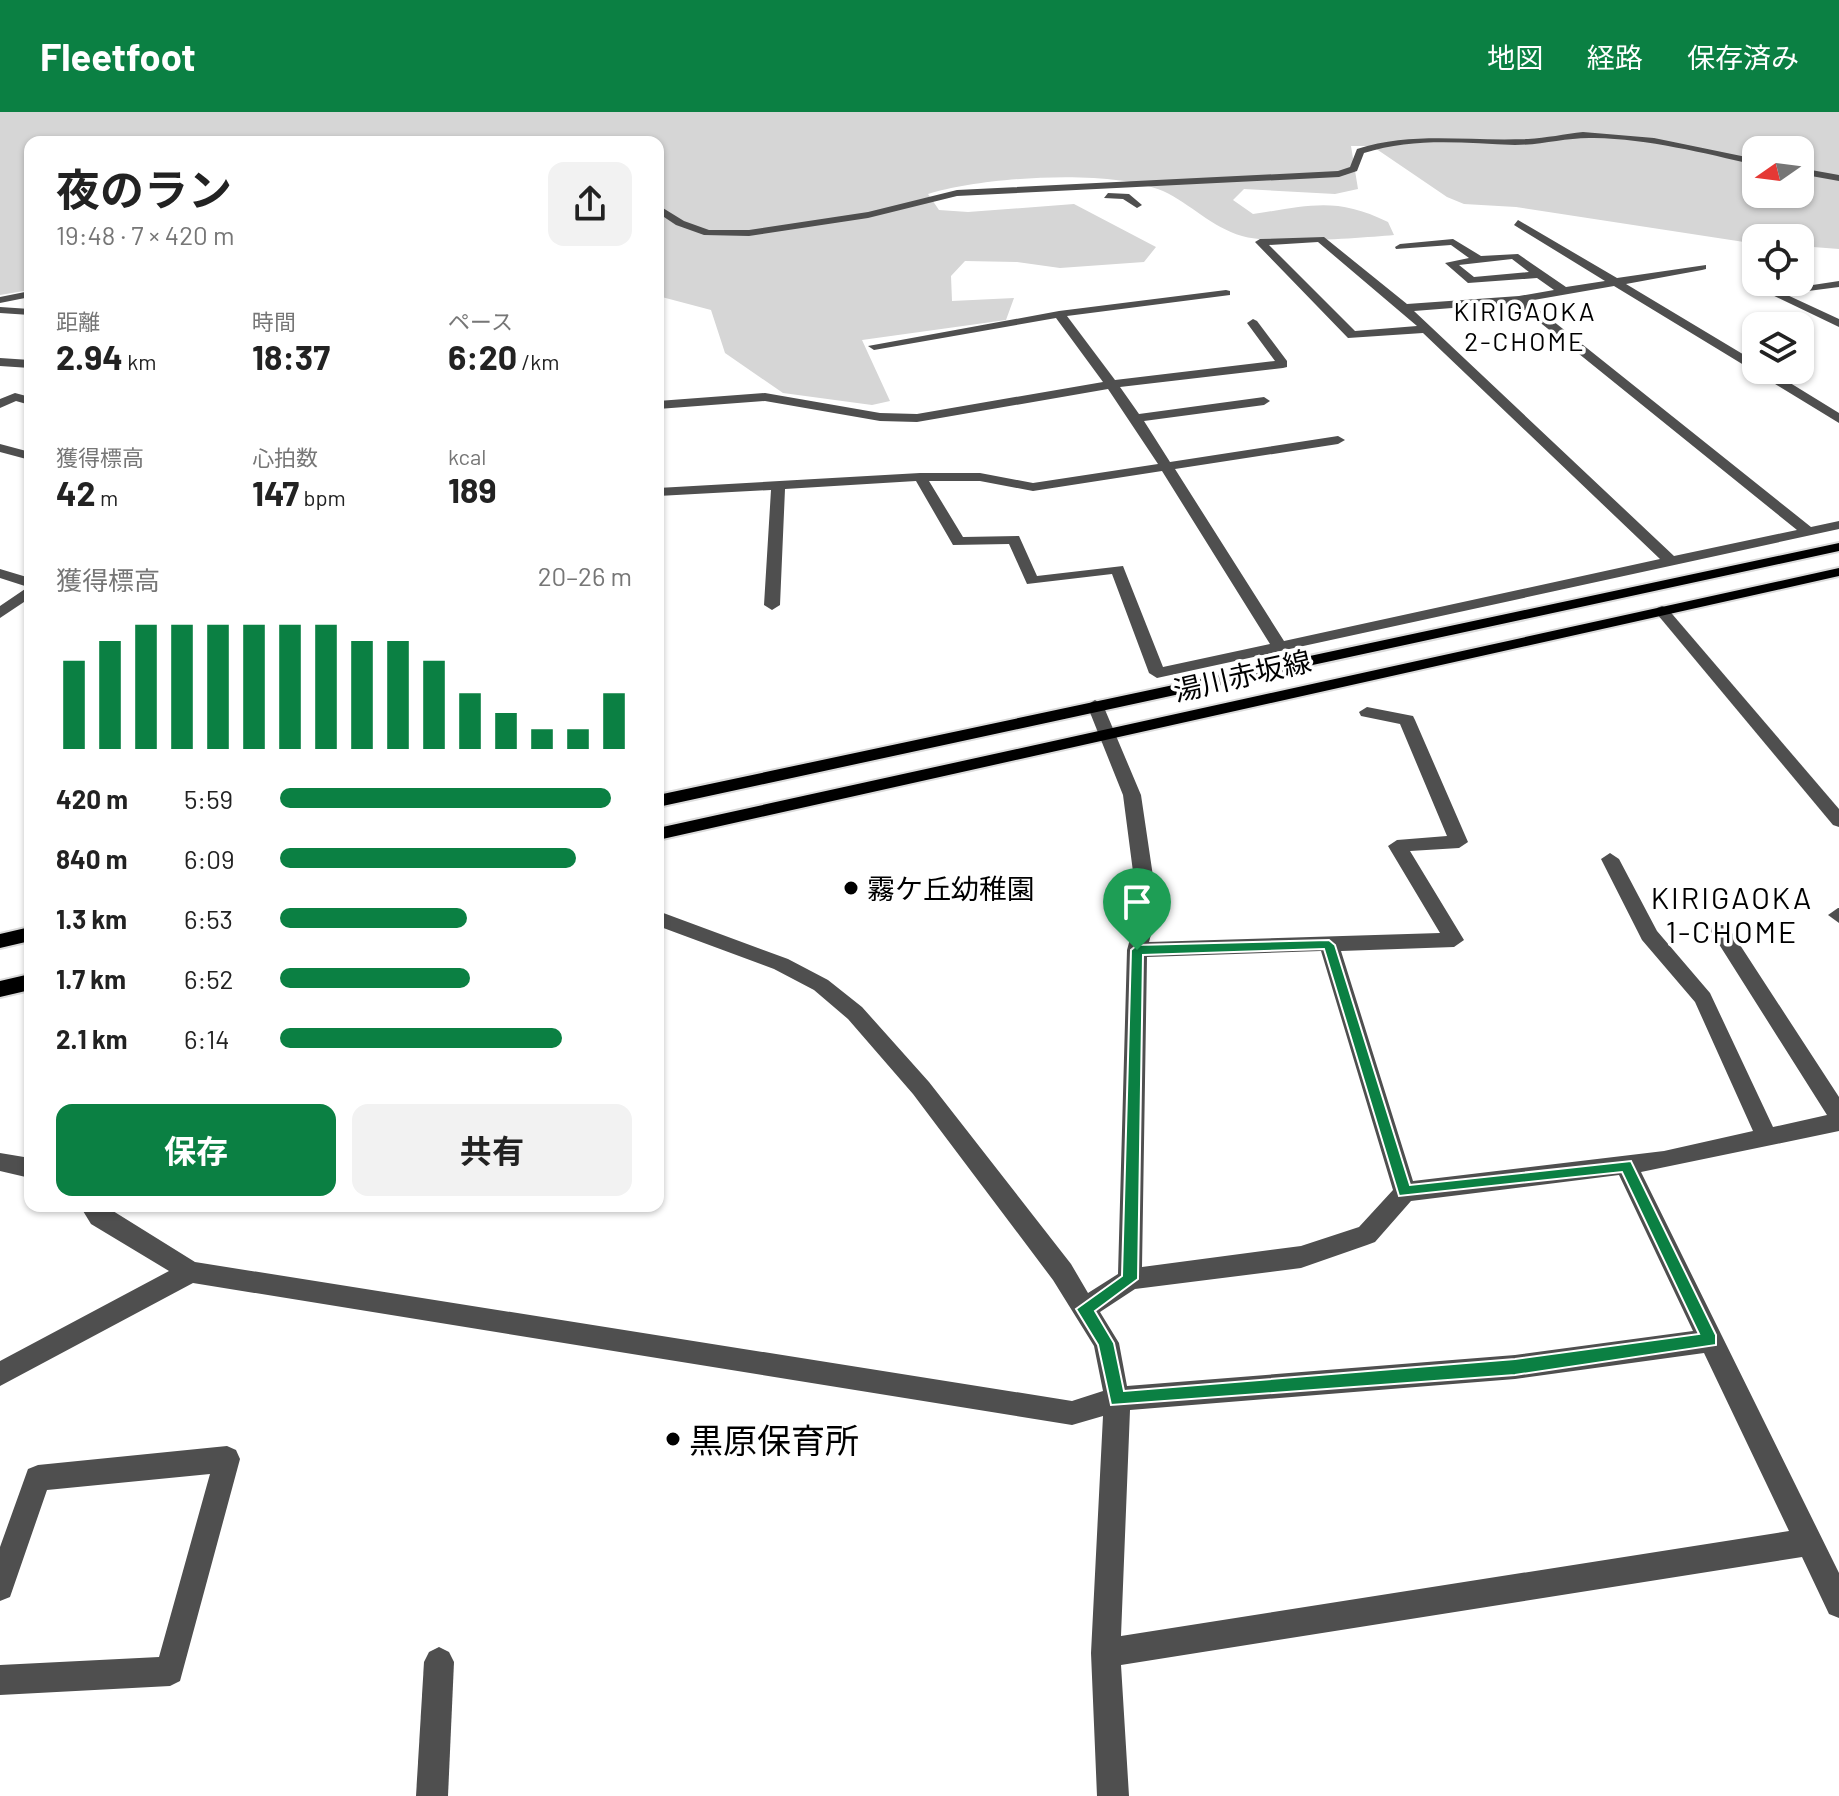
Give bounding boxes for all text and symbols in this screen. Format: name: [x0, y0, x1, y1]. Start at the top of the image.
text: Fleetfoot: [40, 33, 196, 79]
text: 地図: [1487, 40, 1543, 74]
text: 経路: [1587, 40, 1643, 74]
text: 保存済み: [1687, 40, 1799, 74]
north arrow: [1742, 136, 1814, 208]
map controls: [1742, 136, 1814, 384]
text: 夜のラン: [56, 162, 232, 215]
button: share: [548, 162, 632, 246]
text: 19:48 · 7 × 420 m: [56, 219, 235, 250]
button: locate: [1742, 224, 1814, 296]
district label: KIRIGAOKA 2-CHOME: [1453, 295, 1597, 356]
text: 距離: [56, 308, 100, 334]
text: 時間: [252, 308, 296, 334]
text: ペース: [448, 308, 513, 334]
button: layers: [1742, 312, 1814, 384]
text: 2.94: [56, 336, 123, 377]
text: 18:37: [252, 336, 330, 377]
text: 6:20: [448, 336, 517, 377]
text: km: [123, 348, 156, 374]
text: /km: [517, 348, 559, 374]
text: kcal: [448, 443, 486, 469]
text: 獲得標高: [56, 444, 144, 470]
text: 心拍数: [252, 444, 318, 470]
text: 189: [448, 469, 496, 510]
text: 42: [56, 472, 96, 513]
text: 147: [252, 472, 299, 513]
text: m: [96, 484, 118, 510]
text: bpm: [299, 484, 346, 510]
text: 20–26 m: [538, 560, 632, 591]
text: 獲得標高: [56, 564, 160, 595]
street label: 湯川赤坂線: [1170, 643, 1314, 707]
text: 420 m: [56, 783, 128, 814]
text: 5:59: [184, 783, 233, 814]
text: 840 m: [56, 843, 128, 874]
text: 6:09: [184, 843, 234, 874]
pin: [1103, 868, 1171, 950]
place label: 霧ケ丘幼稚園: [867, 871, 1035, 905]
marker: 霧ケ丘幼稚園: [842, 879, 860, 897]
district label: KIRIGAOKA 1-CHOME: [1651, 879, 1813, 949]
icon: arrive: [1115, 880, 1159, 924]
text: 1.3 km: [56, 903, 127, 934]
text: 6:53: [184, 903, 233, 934]
text: 1.7 km: [56, 963, 126, 994]
text: 6:52: [184, 963, 234, 994]
text: 2.1 km: [56, 1023, 128, 1054]
text: 6:14: [184, 1023, 230, 1054]
button: 保存: [56, 1104, 336, 1196]
button: 共有: [352, 1104, 632, 1196]
place label: 黒原保育所: [689, 1419, 859, 1460]
marker: 黒原保育所: [664, 1430, 682, 1448]

